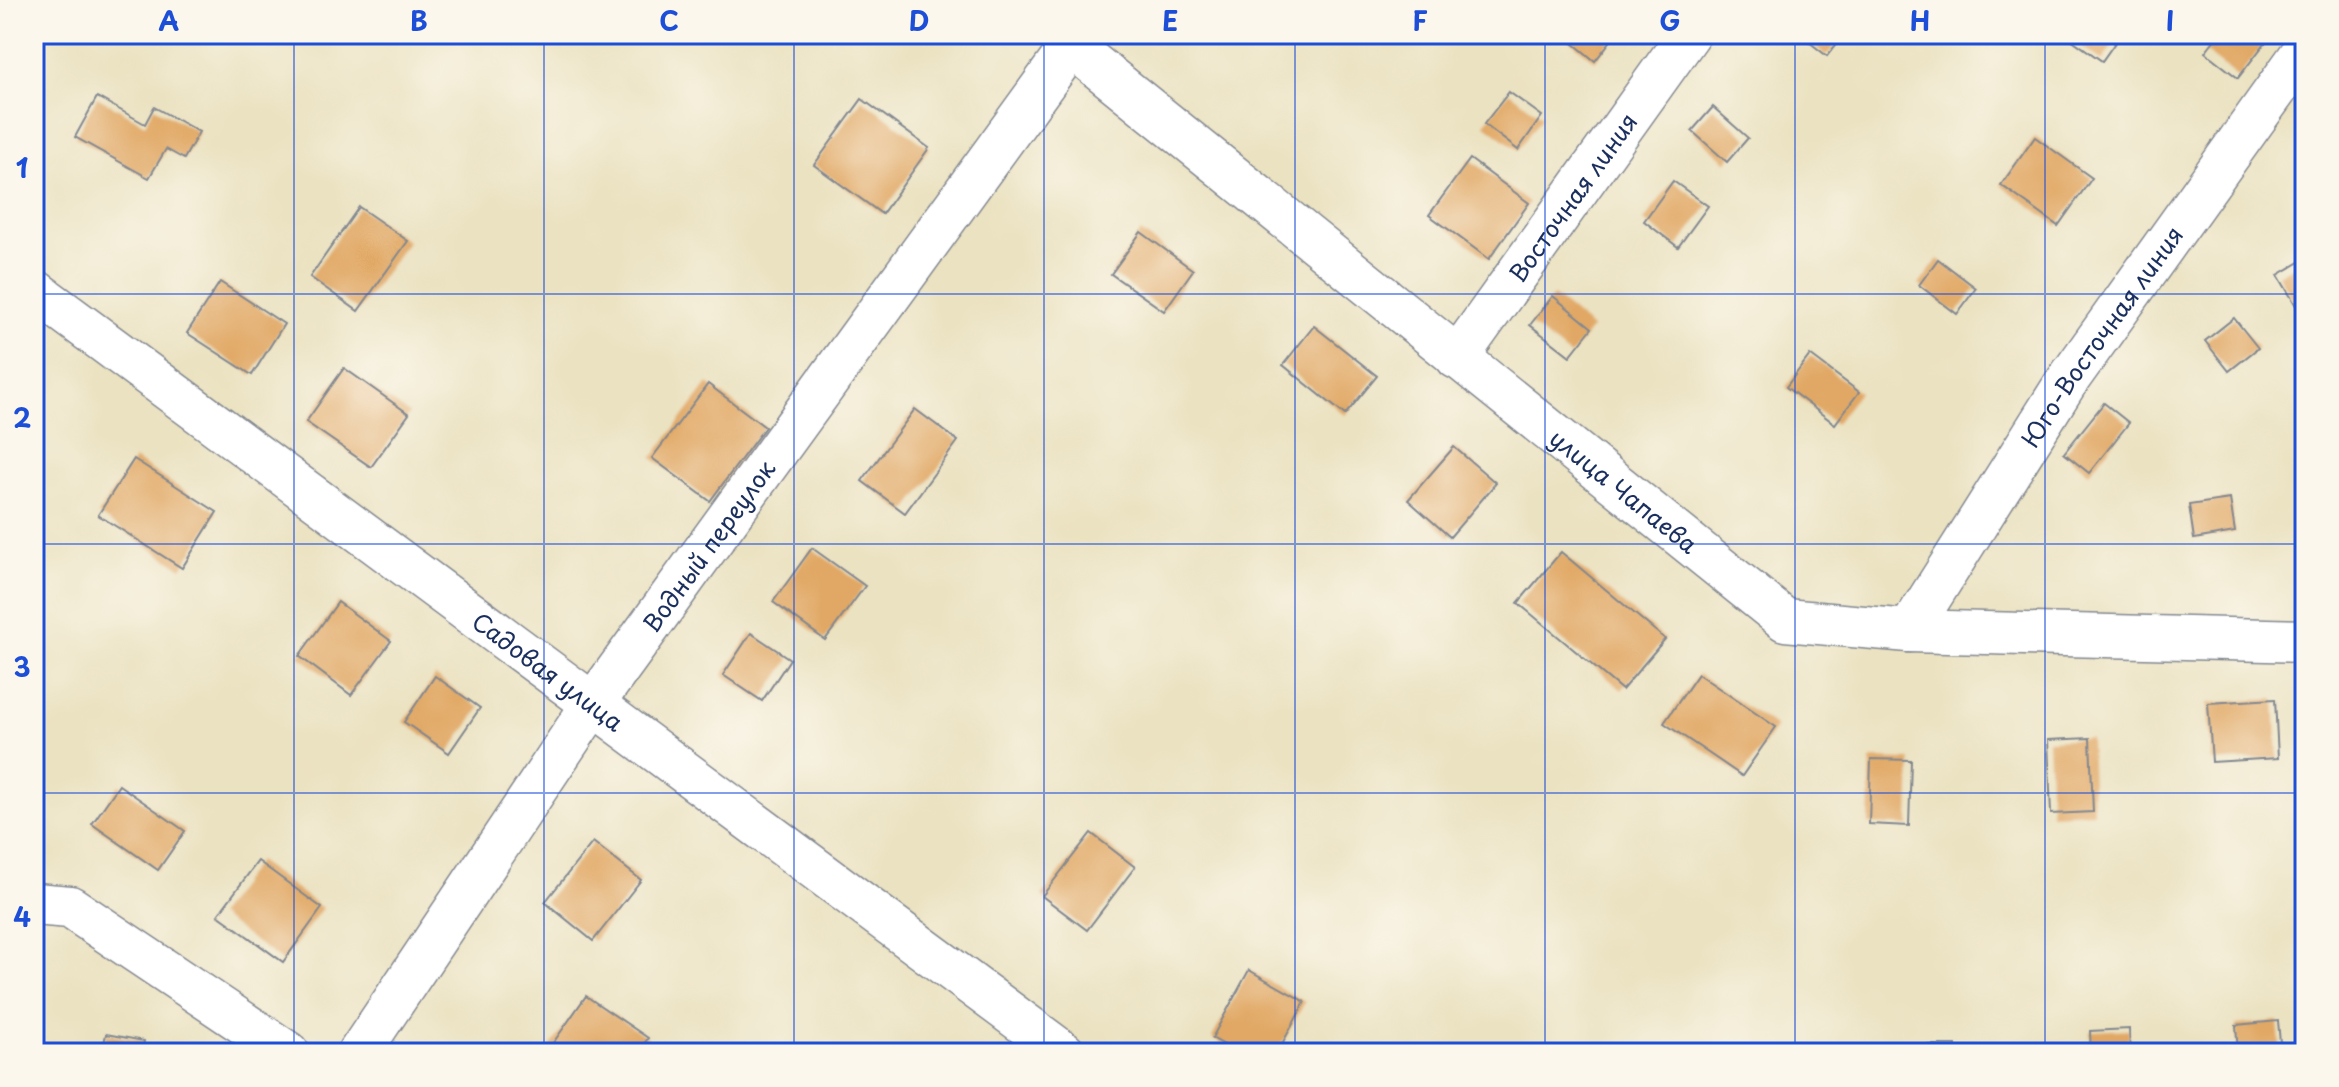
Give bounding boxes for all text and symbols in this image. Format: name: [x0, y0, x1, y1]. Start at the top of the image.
text: A: [159, 1, 179, 40]
text: B: [410, 1, 428, 40]
text: C: [659, 1, 679, 40]
text: D: [909, 1, 929, 40]
text: E: [1162, 1, 1178, 40]
text: F: [1412, 1, 1428, 40]
text: G: [1659, 1, 1681, 40]
text: H: [1910, 1, 1930, 40]
text: I: [2166, 1, 2174, 40]
street label: Восточная линия: [1499, 105, 1645, 289]
text: 1: [16, 148, 28, 187]
street label: Юго-Восточная линия: [2012, 218, 2191, 454]
text: 2: [13, 398, 31, 437]
street label: улица Чапаева: [1542, 420, 1706, 561]
street label: Водный переулок: [633, 451, 784, 639]
street label: Садовая улица: [465, 603, 632, 739]
text: 3: [13, 647, 31, 686]
text: 4: [13, 897, 31, 936]

